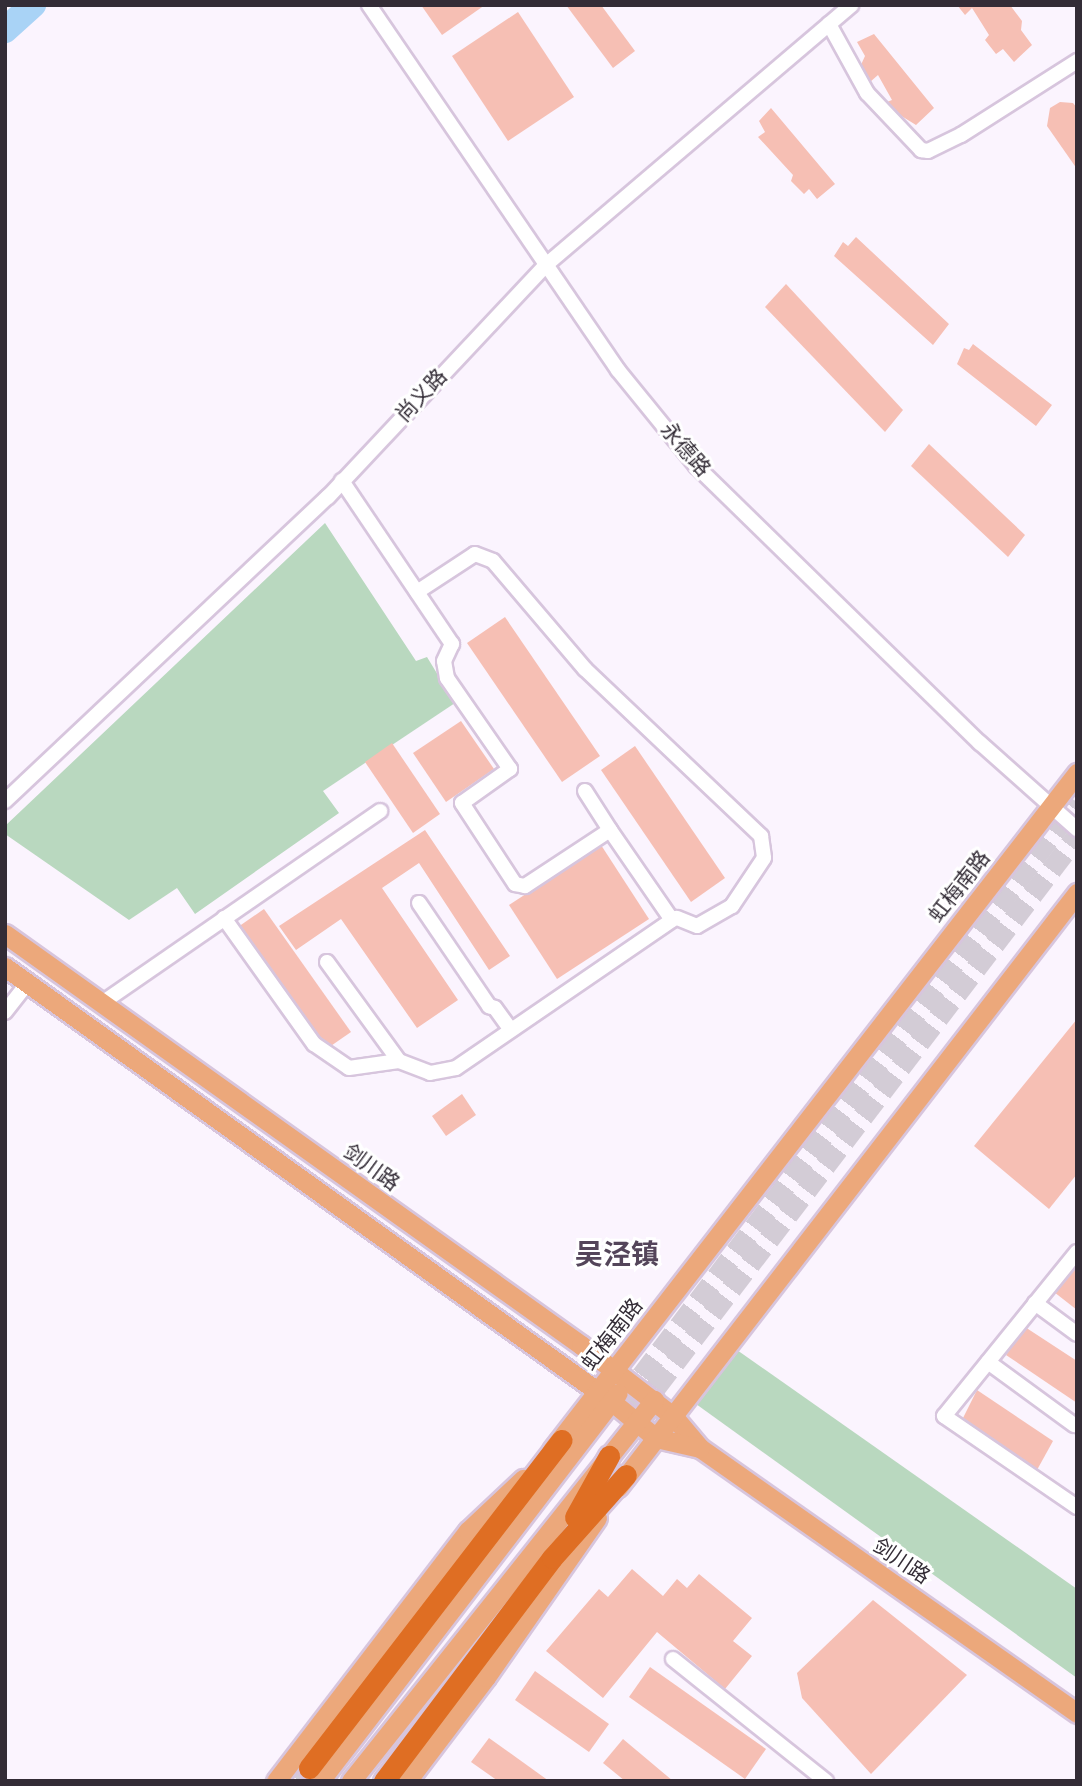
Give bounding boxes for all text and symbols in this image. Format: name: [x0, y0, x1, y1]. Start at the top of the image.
street label: 尚义路: [391, 364, 453, 428]
street label: 永德路: [655, 418, 715, 482]
street label: 虹梅南路: [924, 846, 996, 928]
street label: 剑川路: [338, 1139, 404, 1197]
district label: 吴泾镇: [575, 1238, 659, 1272]
street label: 虹梅南路: [577, 1294, 649, 1376]
street label: 剑川路: [868, 1534, 934, 1590]

